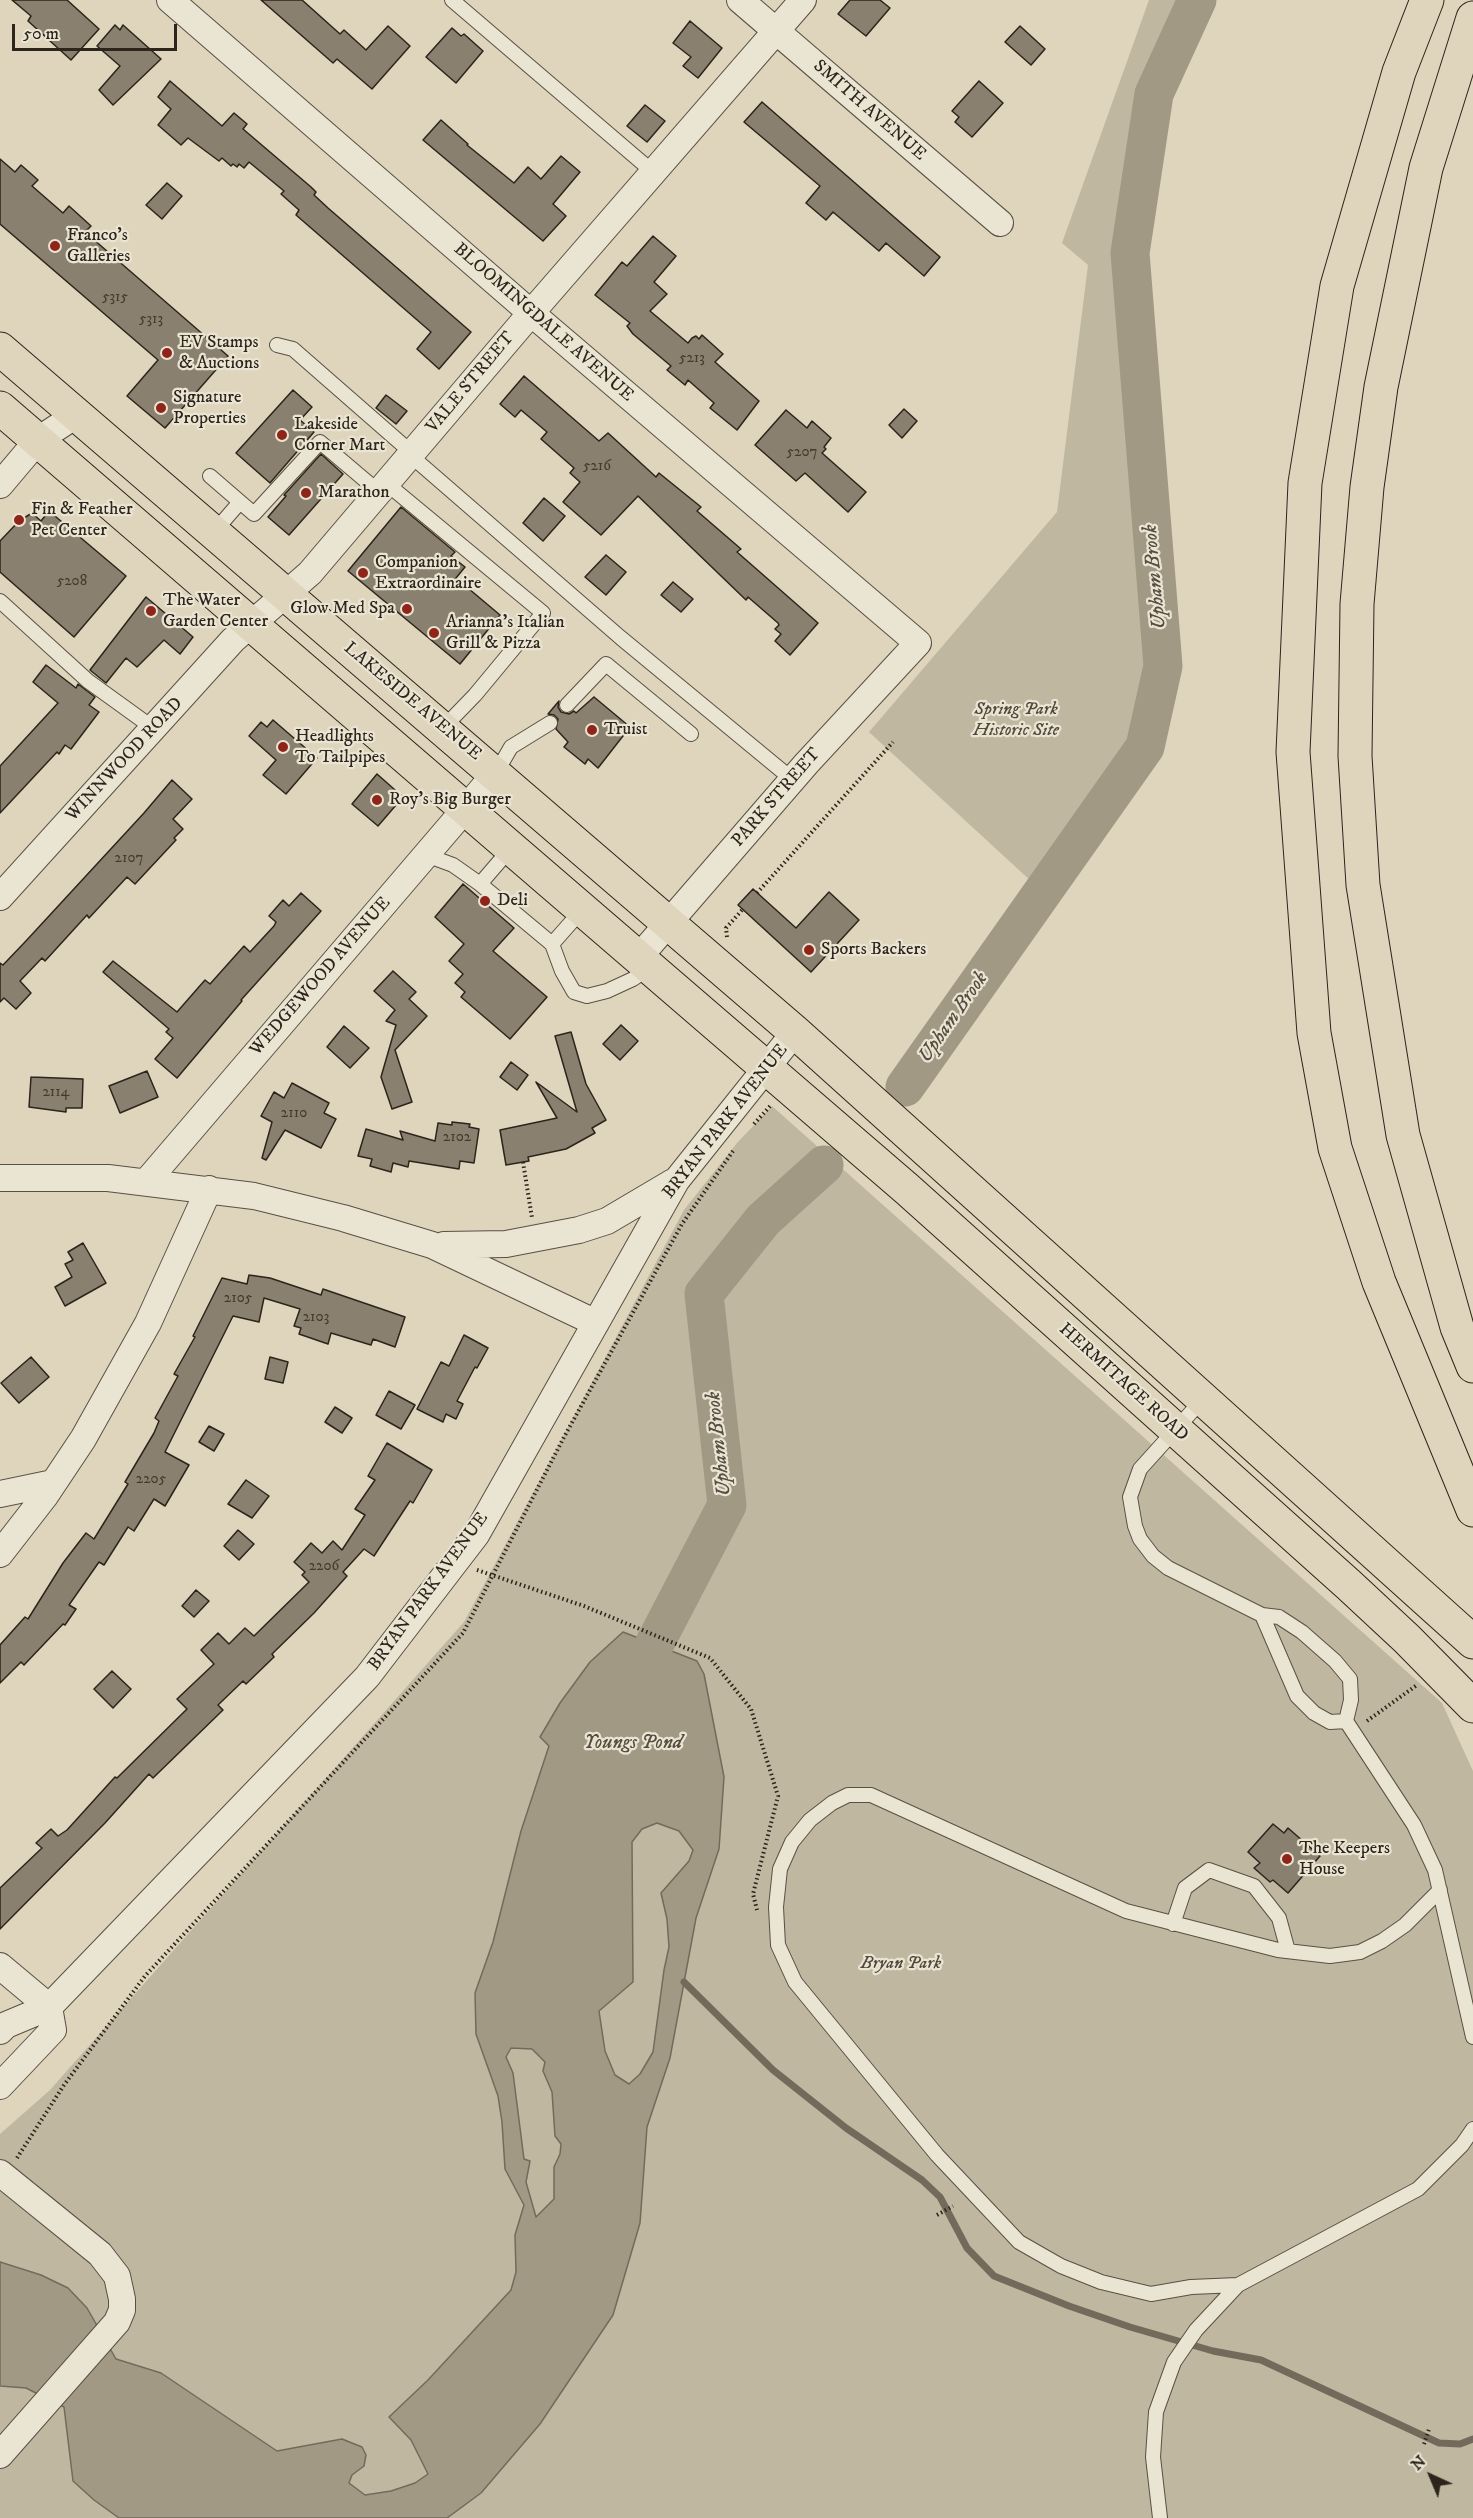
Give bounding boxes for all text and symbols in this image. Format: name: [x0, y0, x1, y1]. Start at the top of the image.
scale bar: [15, 12, 180, 50]
text: 50 m: [23, 23, 59, 45]
street label: SMITH AVENUE: [808, 56, 930, 166]
place label: Franco's Galleries: [67, 225, 130, 268]
marker: Franco's Galleries: [48, 239, 62, 253]
street label: BLOOMINGDALE AVENUE: [449, 239, 637, 407]
house number: 5315: [102, 289, 128, 307]
house number: 5313: [139, 311, 163, 329]
street label: VALE STREET: [422, 328, 520, 438]
place label: EV Stamps & Auctions: [179, 332, 259, 374]
marker: EV Stamps & Auctions: [160, 346, 174, 360]
house number: 5213: [679, 350, 705, 368]
place label: Signature Properties: [173, 387, 246, 430]
marker: Signature Properties: [154, 401, 168, 415]
place label: Lakeside Corner Mart: [294, 414, 385, 456]
marker: Lakeside Corner Mart: [275, 428, 289, 442]
house number: 5207: [787, 444, 817, 462]
house number: 5216: [583, 458, 611, 476]
place label: Marathon: [318, 482, 390, 504]
marker: Marathon: [299, 486, 313, 500]
place label: Fin & Feather Pet Center: [31, 499, 133, 542]
marker: Fin & Feather Pet Center: [12, 513, 26, 527]
water label: Upham Brook: [1139, 524, 1173, 630]
place label: Companion Extraordinaire: [375, 552, 481, 594]
marker: Companion Extraordinaire: [356, 566, 370, 580]
house number: 5208: [57, 573, 87, 591]
place label: The Water Garden Center: [163, 590, 268, 632]
place label: Glow Med Spa: [290, 598, 395, 620]
marker: Glow Med Spa: [400, 602, 414, 616]
marker: The Water Garden Center: [144, 604, 158, 618]
place label: Arianna's Italian Grill & Pizza: [446, 612, 565, 654]
marker: Arianna's Italian Grill & Pizza: [427, 626, 441, 640]
street label: LAKESIDE AVENUE: [339, 638, 485, 766]
street label: WINNWOOD ROAD: [62, 694, 188, 826]
park label: Spring Park Historic Site: [973, 699, 1059, 742]
place label: Truist: [604, 719, 648, 741]
marker: Truist: [585, 723, 599, 737]
place label: Headlights To Tailpipes: [295, 726, 385, 768]
marker: Headlights To Tailpipes: [276, 740, 290, 754]
street label: PARK STREET: [728, 744, 826, 852]
place label: Roy's Big Burger: [389, 789, 511, 811]
marker: Roy's Big Burger: [370, 793, 384, 807]
house number: 2107: [115, 850, 143, 868]
place label: Deli: [497, 890, 528, 912]
street label: WEDGEWOOD AVENUE: [246, 893, 396, 1061]
marker: Deli: [478, 894, 492, 908]
place label: Sports Backers: [821, 939, 926, 961]
marker: Sports Backers: [802, 943, 816, 957]
water label: Upham Brook: [914, 968, 994, 1068]
street label: BRYAN PARK AVENUE: [659, 1040, 793, 1204]
house number: 2114: [42, 1084, 70, 1102]
house number: 2110: [281, 1105, 307, 1123]
house number: 2102: [443, 1129, 471, 1147]
house number: 2105: [224, 1290, 252, 1308]
house number: 2103: [303, 1309, 329, 1327]
street label: HERMITAGE ROAD: [1054, 1319, 1192, 1447]
water label: Upham Brook: [703, 1390, 737, 1498]
house number: 2205: [136, 1471, 166, 1489]
street label: BRYAN PARK AVENUE: [364, 1509, 494, 1675]
house number: 2206: [309, 1558, 339, 1576]
water label: Youngs Pond: [584, 1732, 682, 1756]
place label: The Keepers House: [1299, 1838, 1390, 1880]
marker: The Keepers House: [1280, 1852, 1294, 1866]
park label: Bryan Park: [861, 1953, 941, 1975]
north arrow: [1401, 2446, 1461, 2506]
text: N: [1407, 2451, 1430, 2475]

